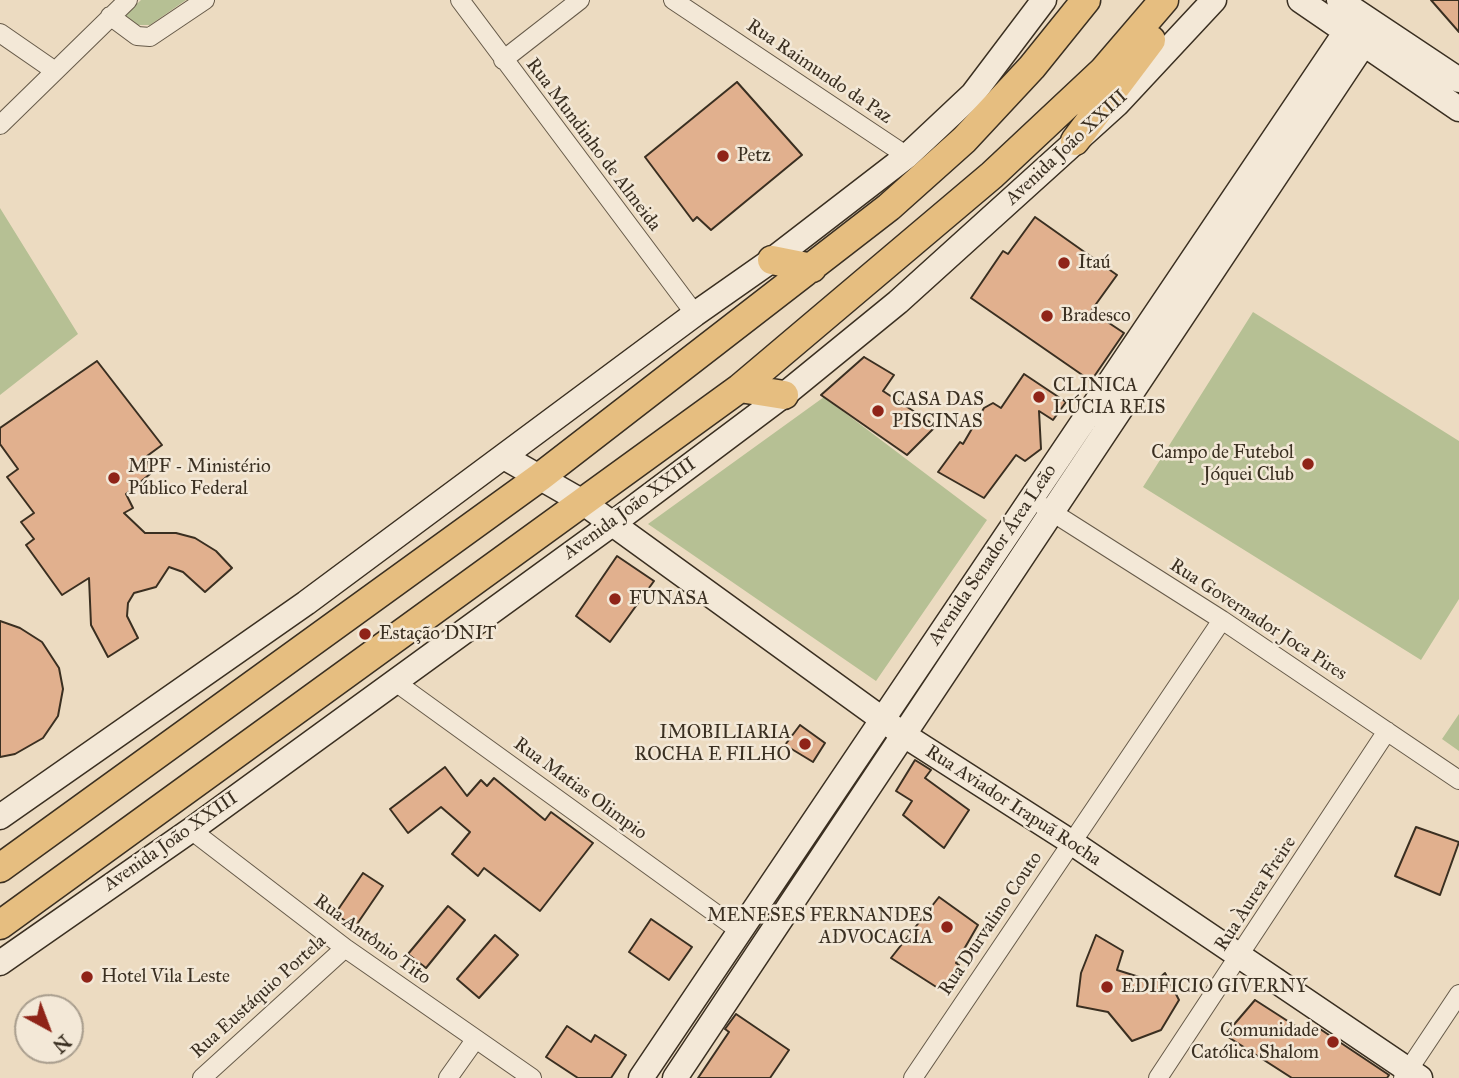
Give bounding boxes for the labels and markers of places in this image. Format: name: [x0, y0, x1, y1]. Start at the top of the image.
place label: Petz: [737, 145, 771, 167]
marker: Petz: [715, 148, 731, 164]
place label: Itaú: [1078, 252, 1111, 274]
marker: Itaú: [1056, 255, 1072, 271]
place label: Bradesco: [1061, 305, 1131, 327]
marker: Bradesco: [1039, 308, 1055, 324]
place label: CLINICA LÚCIA REIS: [1053, 375, 1165, 419]
place label: CASA DAS PISCINAS: [892, 389, 984, 433]
marker: CLINICA LÚCIA REIS: [1031, 389, 1047, 405]
marker: CASA DAS PISCINAS: [870, 403, 886, 419]
place label: Campo de Futebol Jóquei Club: [1151, 442, 1294, 486]
place label: MPF - Ministério Público Federal: [128, 456, 271, 500]
marker: Campo de Futebol Jóquei Club: [1300, 456, 1316, 472]
marker: MPF - Ministério Público Federal: [106, 470, 122, 486]
place label: FUNASA: [629, 588, 709, 610]
marker: FUNASA: [607, 591, 623, 607]
place label: Estação DNIT: [379, 623, 496, 645]
marker: Estação DNIT: [357, 626, 373, 642]
place label: IMOBILIARIA ROCHA E FILHO: [634, 722, 791, 766]
marker: IMOBILIARIA ROCHA E FILHO: [797, 736, 813, 752]
place label: MENESES FERNANDES ADVOCACIA: [707, 905, 933, 949]
marker: MENESES FERNANDES ADVOCACIA: [939, 919, 955, 935]
place label: Hotel Vila Leste: [101, 966, 230, 988]
marker: Hotel Vila Leste: [79, 969, 95, 985]
place label: EDIFICIO GIVERNY: [1121, 976, 1308, 998]
marker: EDIFICIO GIVERNY: [1099, 979, 1115, 995]
place label: Comunidade Católica Shalom: [1191, 1020, 1319, 1064]
marker: Comunidade Católica Shalom: [1325, 1034, 1341, 1050]

